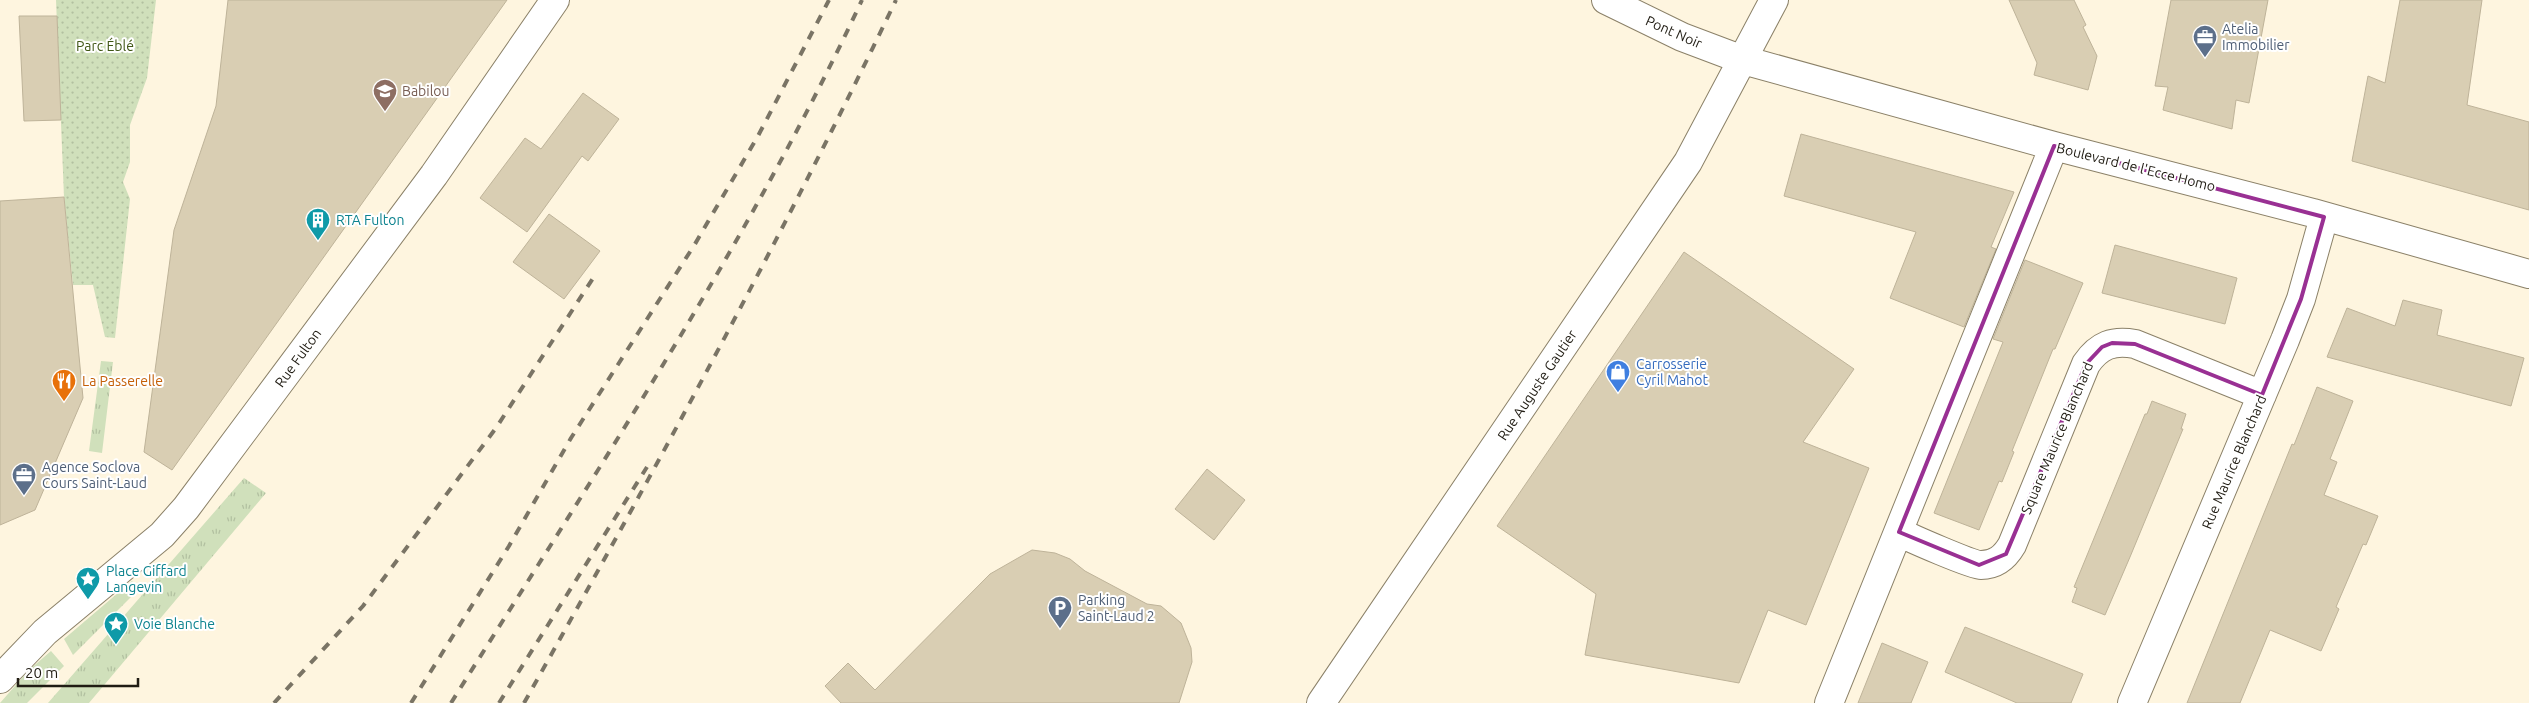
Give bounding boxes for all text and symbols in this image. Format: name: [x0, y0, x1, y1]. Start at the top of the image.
street label: Pont Noir: [1643, 12, 1705, 52]
place label: Atelia Immobilier: [2222, 21, 2290, 53]
office icon: Atelia Immobilier: [2192, 24, 2218, 58]
park label: Parc Éblé: [76, 37, 134, 54]
school or university icon: Babilou: [372, 78, 398, 112]
place label: Babilou: [402, 83, 450, 99]
street label: Boulevard de l'Ecce Homo: [2055, 139, 2217, 195]
building icon: RTA Fulton: [305, 207, 331, 241]
place label: RTA Fulton: [336, 212, 405, 228]
street label: Rue Fulton: [272, 326, 324, 390]
street label: Rue Auguste Gautier: [1494, 326, 1580, 443]
place label: Carrosserie Cyril Mahot: [1636, 356, 1708, 388]
shop icon: Carrosserie Cyril Mahot: [1605, 359, 1631, 393]
street label: Square Maurice Blanchard: [2018, 360, 2096, 516]
restaurant icon: La Passerelle: [51, 368, 77, 402]
place label: La Passerelle: [82, 373, 163, 389]
street label: Rue Maurice Blanchard: [2198, 393, 2270, 531]
place label: Agence Soclova Cours Saint-Laud: [42, 459, 147, 491]
office icon: Agence Soclova Cours Saint-Laud: [11, 462, 37, 496]
place label: Place Giffard Langevin: [106, 563, 187, 595]
place icon: Place Giffard Langevin: [75, 566, 101, 600]
place label: Parking Saint-Laud 2: [1078, 592, 1155, 624]
parking icon: Parking Saint-Laud 2: [1047, 595, 1073, 629]
place icon: Voie Blanche: [103, 611, 129, 645]
place label: Voie Blanche: [134, 616, 215, 632]
scale bar: [18, 656, 138, 688]
text: 20 m: [25, 664, 58, 681]

